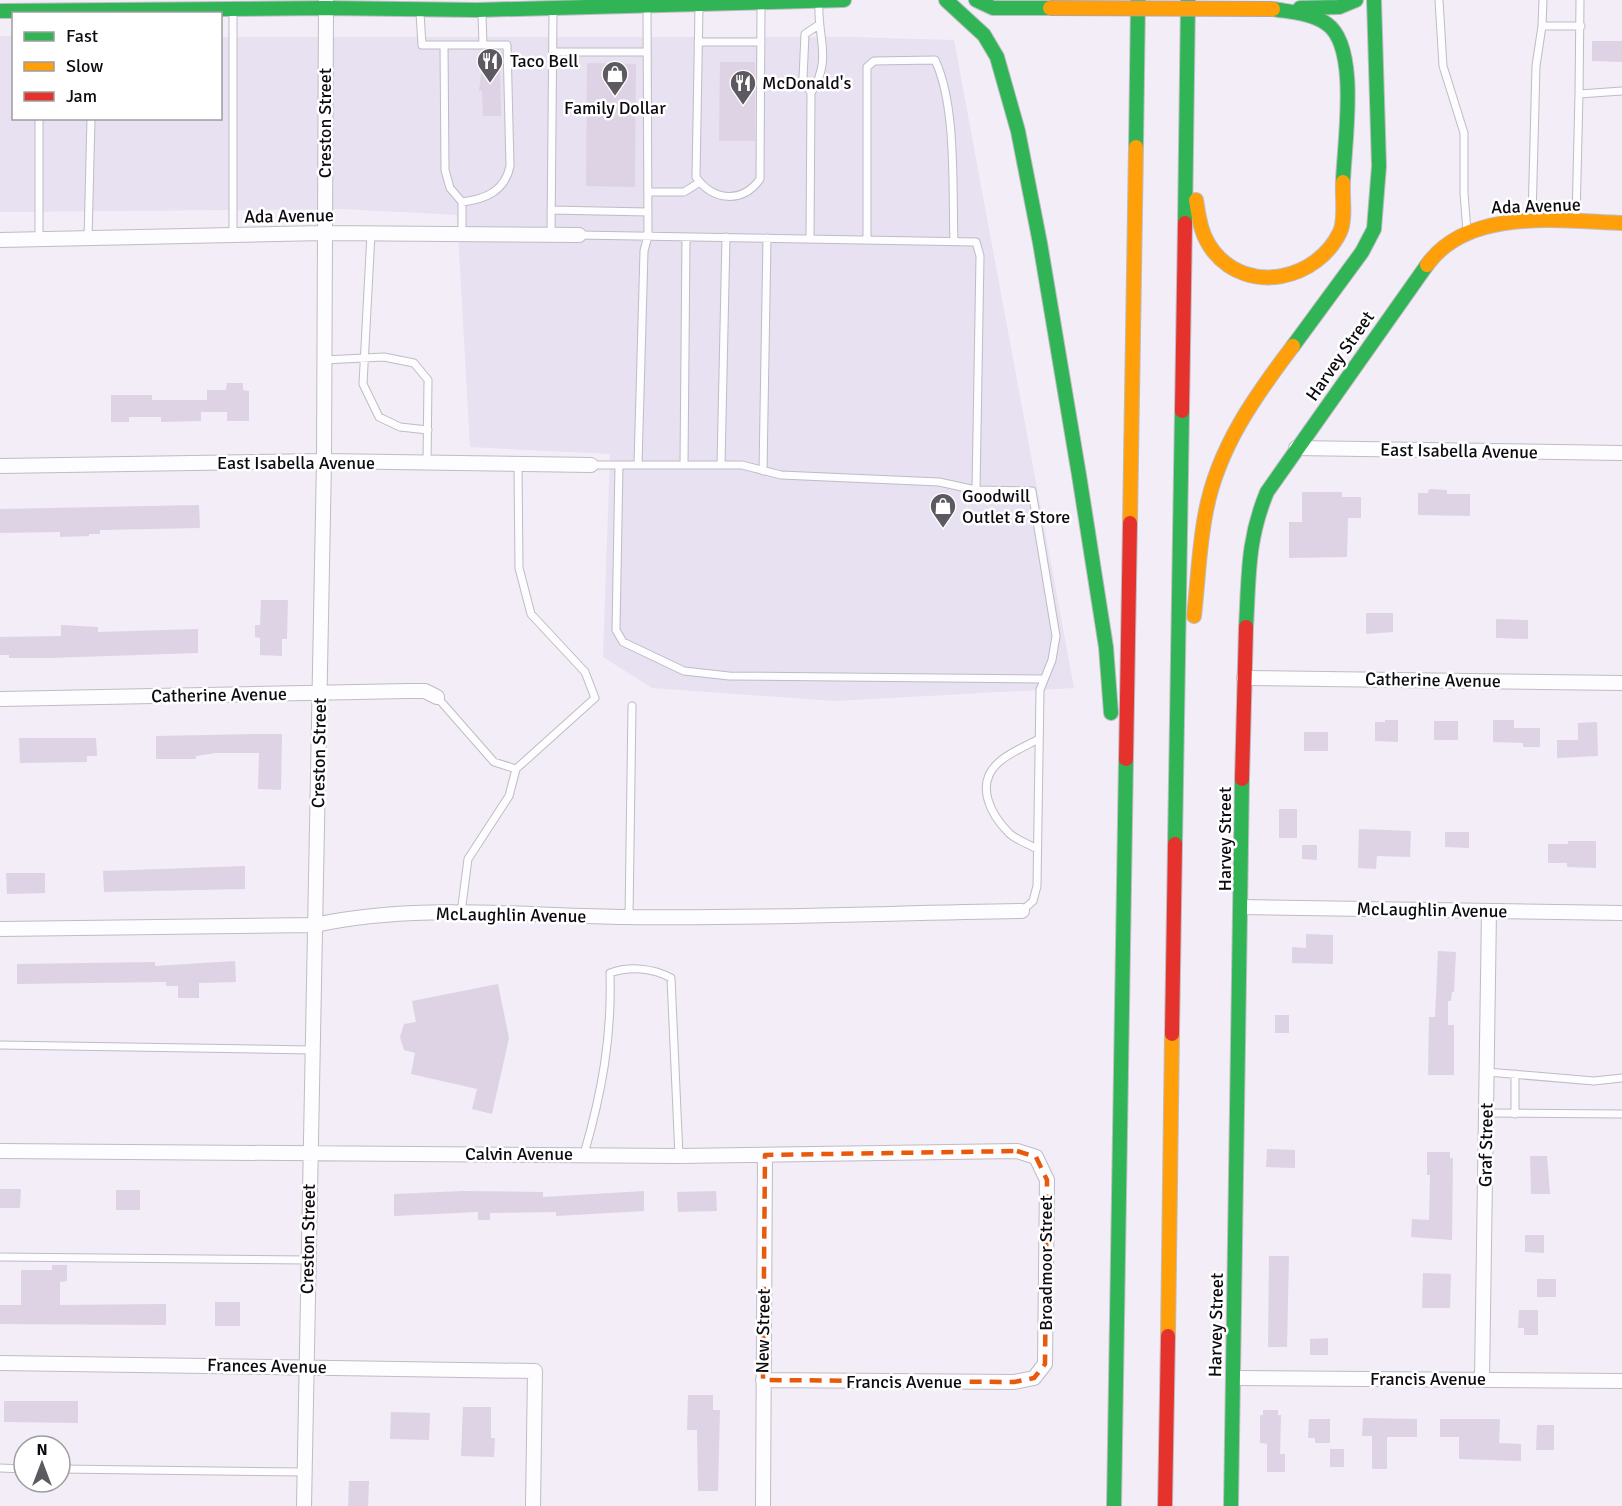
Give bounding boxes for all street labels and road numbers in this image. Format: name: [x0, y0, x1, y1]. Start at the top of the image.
street label: Creston Street: [314, 68, 336, 178]
street label: Ada Avenue: [1491, 193, 1581, 219]
street label: Ada Avenue: [244, 204, 334, 228]
street label: Harvey Street: [1301, 307, 1379, 405]
street label: East Isabella Avenue: [1380, 439, 1538, 463]
street label: East Isabella Avenue: [217, 452, 375, 474]
street label: Catherine Avenue: [1365, 668, 1501, 692]
street label: Catherine Avenue: [151, 683, 287, 707]
street label: Creston Street: [307, 698, 331, 808]
street label: Harvey Street: [1214, 787, 1236, 891]
street label: McLaughlin Avenue: [1356, 898, 1508, 922]
street label: McLaughlin Avenue: [435, 903, 587, 927]
street label: Graf Street: [1474, 1103, 1498, 1187]
street label: Calvin Avenue: [465, 1143, 573, 1165]
street label: Creston Street: [296, 1184, 320, 1294]
street label: Broadmoor Street: [1035, 1195, 1057, 1331]
street label: Harvey Street: [1204, 1273, 1228, 1377]
street label: New Street: [751, 1288, 775, 1374]
street label: Frances Avenue: [207, 1354, 327, 1378]
street label: Francis Avenue: [1370, 1368, 1486, 1390]
street label: Francis Avenue: [846, 1371, 962, 1393]

